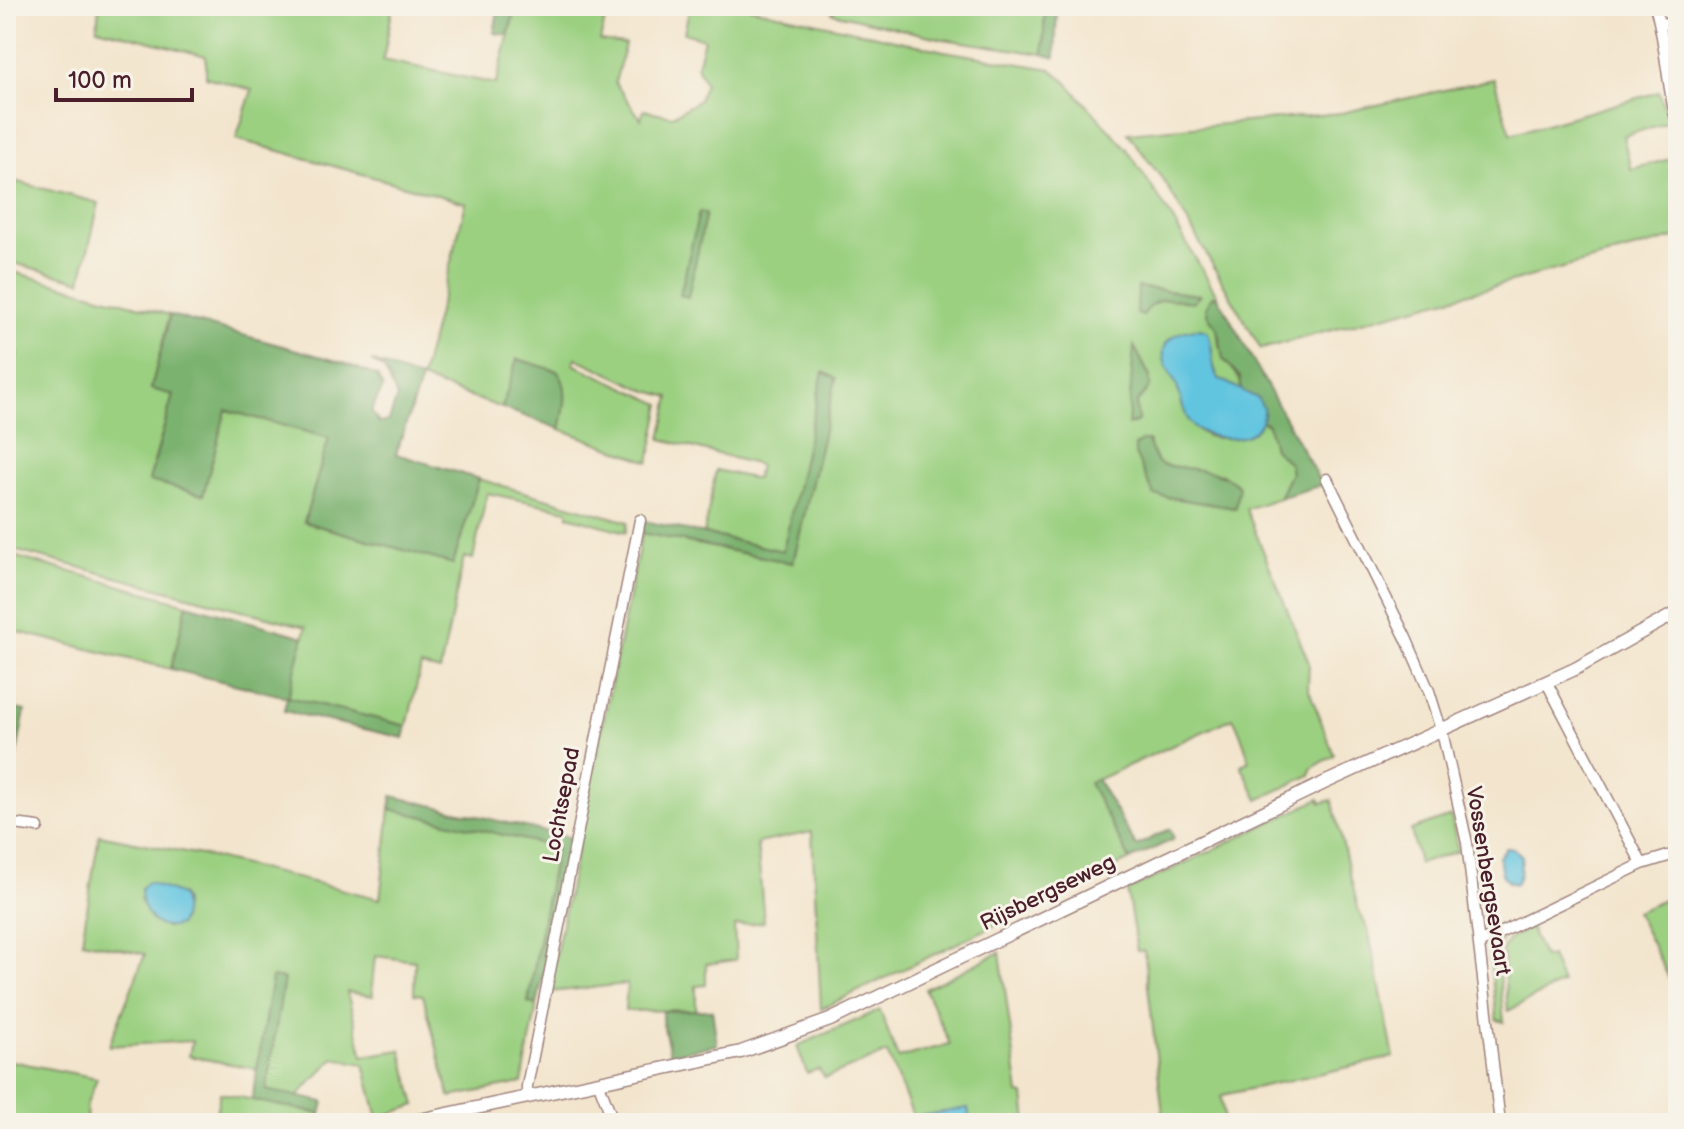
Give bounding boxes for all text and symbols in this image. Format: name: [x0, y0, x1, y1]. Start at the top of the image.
scale bar: [56, 52, 192, 102]
text: 100 m: [68, 66, 132, 95]
street label: Lochtsepad: [538, 745, 586, 865]
street label: Vossenbergsevaart: [1460, 784, 1516, 978]
street label: Rijsbergseweg: [976, 849, 1120, 937]

